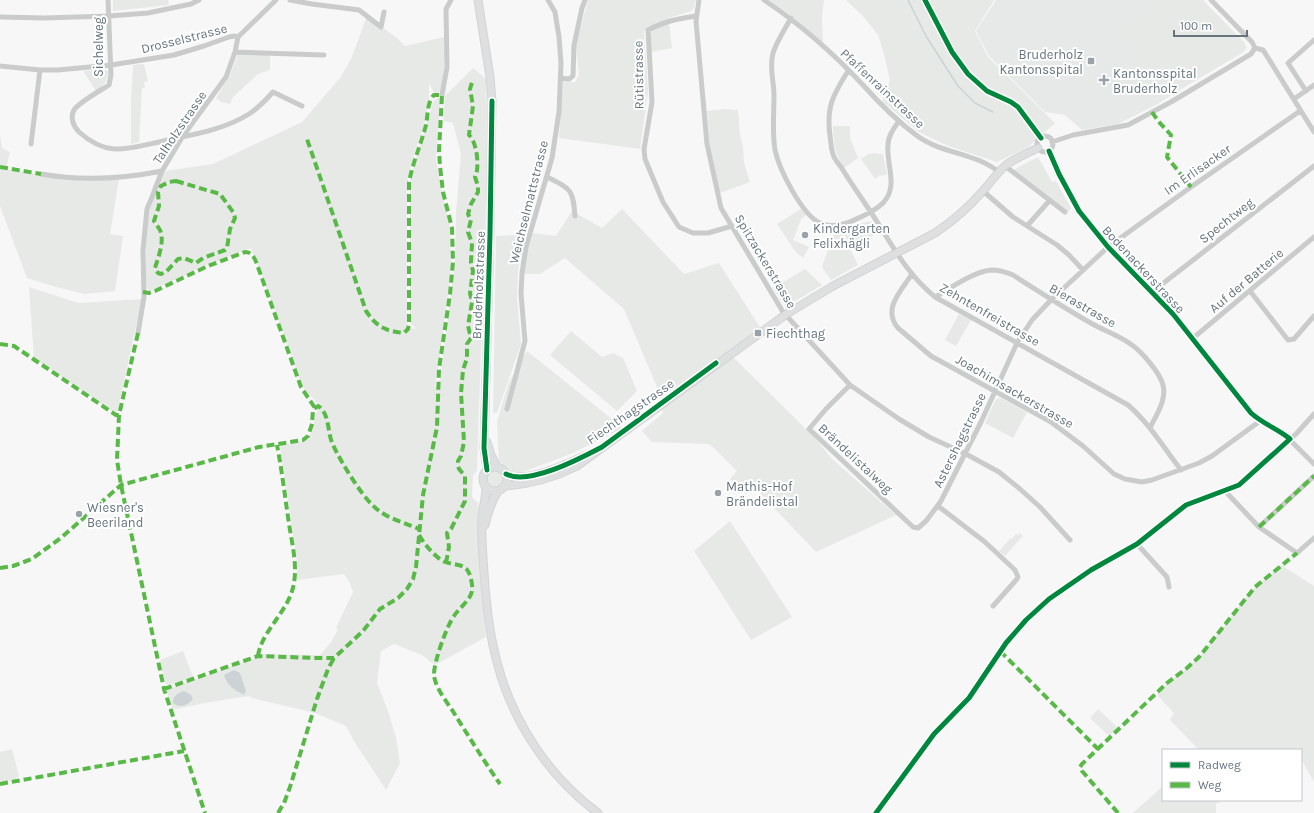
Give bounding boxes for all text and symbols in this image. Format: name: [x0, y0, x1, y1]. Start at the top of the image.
scale bar: [1174, 12, 1247, 38]
street label: Sichelweg: [91, 16, 106, 77]
text: 100 m: [1180, 19, 1212, 33]
street label: Drosselstrasse: [139, 20, 229, 56]
street label: Rütistrasse: [630, 40, 647, 109]
street label: Pfaffenrainstrasse: [837, 45, 928, 131]
place label: Bruderholz Kantonsspital: [999, 47, 1083, 77]
marker: Bruderholz Kantonsspital: [1086, 56, 1096, 66]
place label: Kantonsspital Bruderholz: [1113, 66, 1197, 96]
marker: Kantonsspital Bruderholz: [1098, 74, 1110, 86]
street label: Talholzstrasse: [149, 88, 210, 167]
street label: Weichselmattstrasse: [506, 139, 551, 265]
street label: Im Erlisacker: [1161, 141, 1234, 198]
street label: Spechtweg: [1196, 194, 1257, 246]
street label: Spitzackerstrasse: [732, 212, 800, 311]
place label: Kindergarten Felixhägli: [813, 221, 890, 251]
street label: Bodenackerstrasse: [1099, 223, 1188, 316]
street label: Bruderholzstrasse: [469, 230, 488, 339]
marker: Kindergarten Felixhägli: [800, 230, 810, 240]
street label: Auf der Batterie: [1206, 245, 1287, 316]
street label: Zehntenfreistrasse: [937, 280, 1043, 349]
street label: Bierastrasse: [1047, 280, 1119, 331]
place label: Fiechthag: [766, 326, 826, 341]
marker: Fiechthag: [753, 328, 763, 338]
street label: Joachimsackerstrasse: [953, 352, 1077, 431]
street label: Fiechthagstrasse: [584, 376, 677, 447]
street label: Astershagstrasse: [930, 390, 989, 490]
street label: Brändelistalweg: [816, 420, 896, 497]
place label: Mathis-Hof Brändelistal: [726, 479, 798, 509]
marker: Mathis-Hof Brändelistal: [713, 488, 723, 498]
place label: Wiesner's Beeriland: [87, 500, 144, 530]
marker: Wiesner's Beeriland: [74, 509, 84, 519]
legend: [1162, 749, 1302, 801]
text: Radweg: [1198, 758, 1241, 772]
text: Weg: [1198, 778, 1222, 792]

